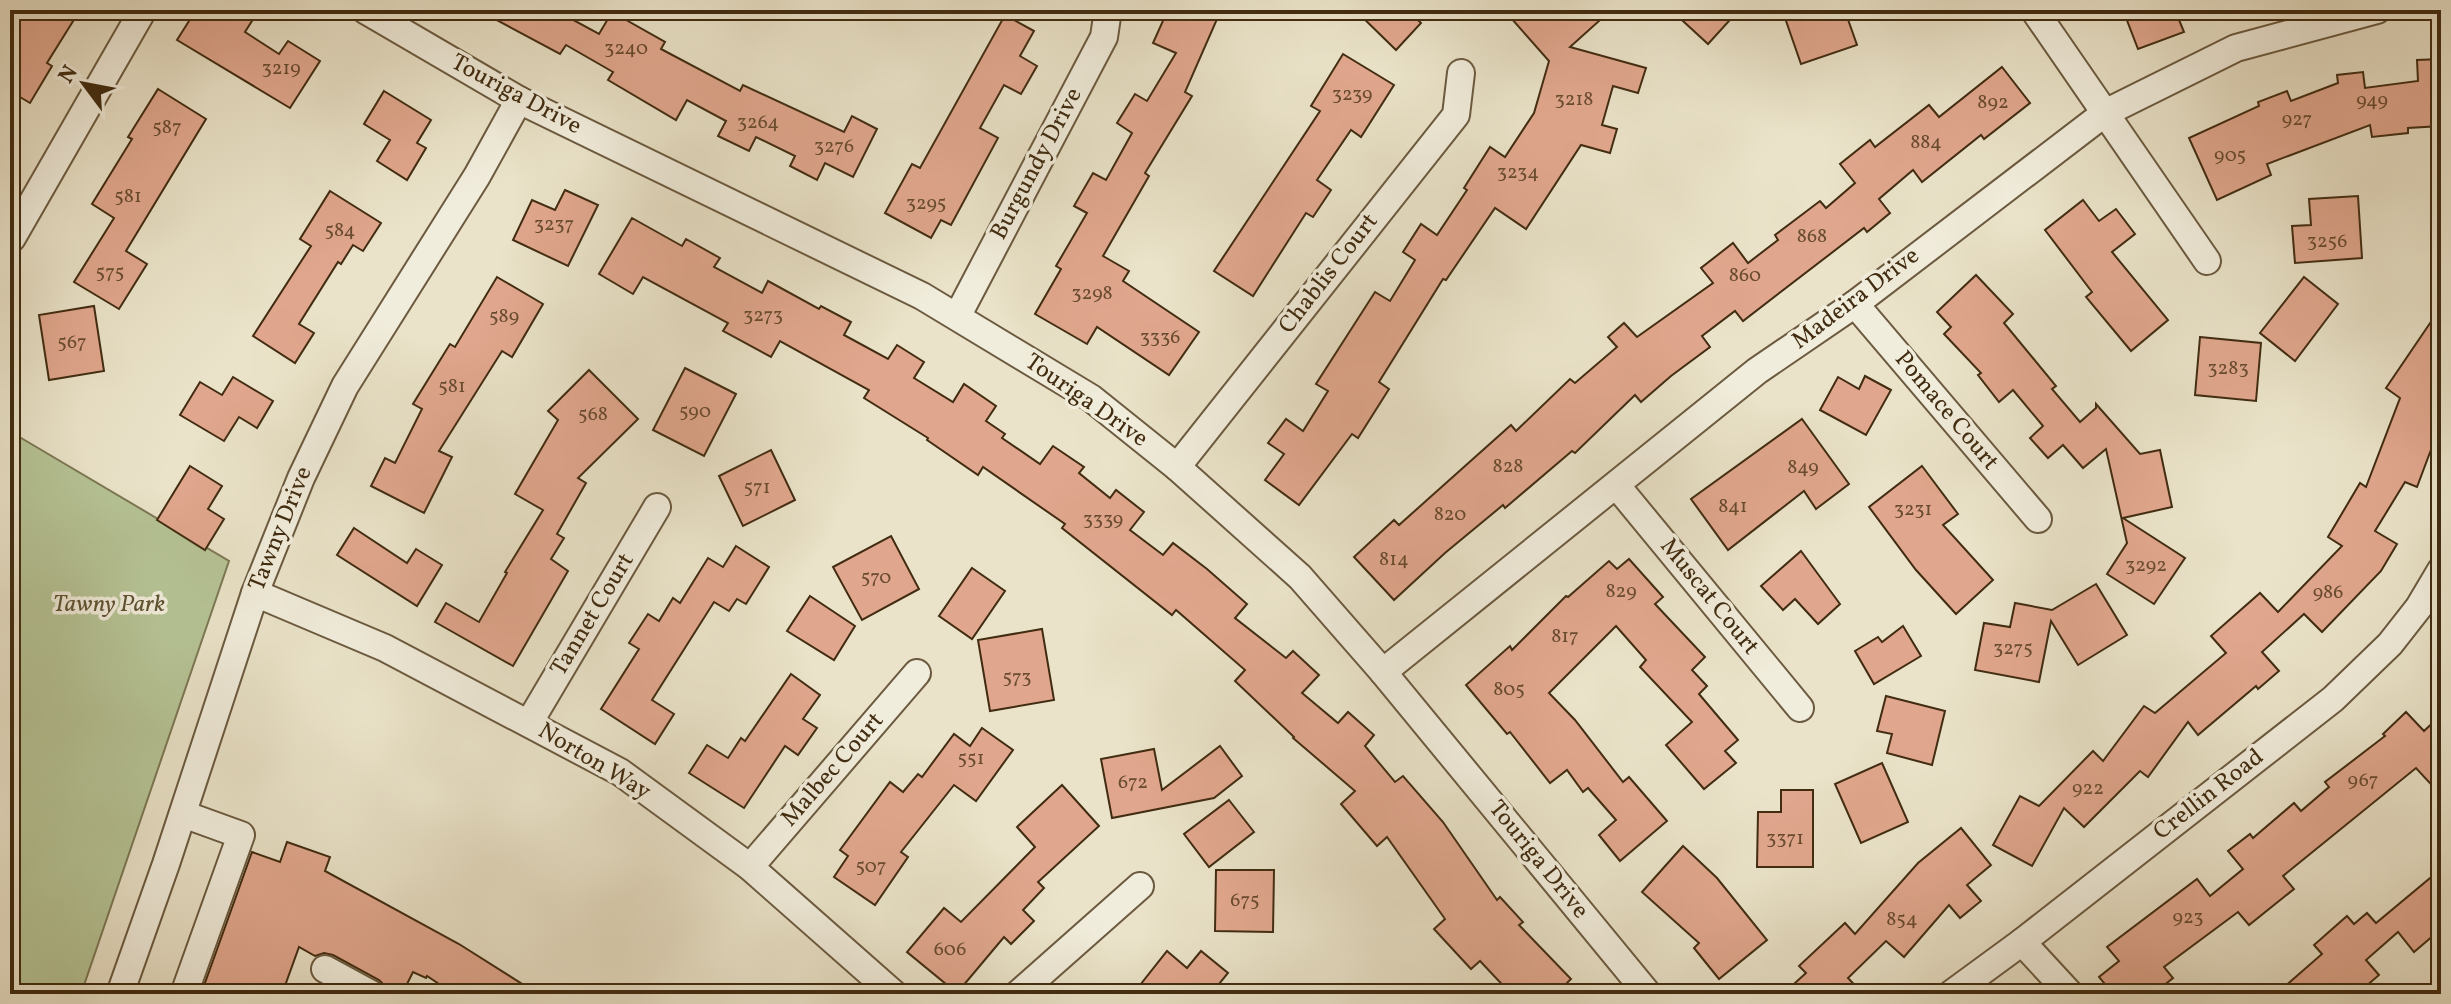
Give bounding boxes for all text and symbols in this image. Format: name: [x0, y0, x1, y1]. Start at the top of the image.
house number: 3240: [604, 35, 648, 63]
north arrow: [44, 44, 124, 124]
street label: Touriga Drive: [445, 46, 587, 144]
house number: 3219: [261, 55, 301, 83]
text: N: [52, 60, 87, 90]
house number: 3239: [1332, 81, 1372, 109]
street label: Burgundy Drive: [983, 82, 1091, 246]
house number: 3218: [1555, 86, 1593, 114]
house number: 949: [2356, 87, 2388, 115]
house number: 892: [1977, 89, 2009, 117]
house number: 927: [2282, 106, 2312, 134]
house number: 3264: [737, 109, 779, 137]
house number: 587: [152, 114, 182, 142]
house number: 884: [1910, 129, 1942, 157]
house number: 3276: [814, 133, 854, 161]
house number: 905: [2214, 142, 2246, 170]
house number: 3234: [1497, 159, 1539, 187]
house number: 581: [114, 183, 142, 211]
house number: 3295: [906, 190, 946, 218]
street label: Chablis Court: [1271, 207, 1387, 341]
house number: 3237: [534, 211, 574, 239]
house number: 584: [324, 217, 356, 245]
house number: 868: [1797, 223, 1827, 251]
house number: 3256: [2307, 228, 2347, 256]
street label: Madeira Drive: [1785, 240, 1927, 358]
house number: 575: [96, 259, 124, 287]
house number: 860: [1729, 262, 1761, 290]
house number: 3298: [1071, 280, 1113, 308]
house number: 3273: [743, 302, 783, 330]
house number: 589: [489, 303, 519, 331]
house number: 3336: [1140, 324, 1180, 352]
house number: 567: [57, 329, 87, 357]
street label: Pomace Court: [1886, 344, 2006, 478]
street label: Touriga Drive: [1017, 346, 1155, 456]
house number: 3283: [2207, 355, 2249, 383]
house number: 581: [438, 373, 466, 401]
house number: 590: [679, 398, 711, 426]
house number: 568: [578, 401, 608, 429]
house number: 828: [1492, 453, 1524, 481]
house number: 849: [1787, 454, 1819, 482]
street label: Tawny Drive: [241, 462, 321, 596]
house number: 571: [743, 474, 771, 502]
house number: 841: [1718, 493, 1748, 521]
house number: 3231: [1894, 496, 1932, 524]
house number: 820: [1434, 501, 1466, 529]
house number: 3339: [1083, 506, 1123, 534]
street label: Muscat Court: [1651, 531, 1767, 663]
house number: 814: [1379, 546, 1409, 574]
street label: Tannet Court: [543, 547, 643, 683]
house number: 3292: [2125, 552, 2167, 580]
house number: 570: [861, 564, 891, 592]
house number: 829: [1605, 578, 1637, 606]
house number: 986: [2313, 579, 2343, 607]
park label: Tawny Park: [53, 588, 165, 622]
house number: 817: [1551, 623, 1579, 651]
house number: 3275: [1993, 635, 2033, 663]
house number: 573: [1003, 664, 1031, 692]
house number: 805: [1493, 676, 1525, 704]
street label: Malbec Court: [774, 705, 892, 835]
street label: Norton Way: [531, 715, 657, 809]
street label: Crellin Road: [2147, 741, 2271, 849]
house number: 551: [958, 745, 985, 773]
house number: 967: [2348, 767, 2379, 795]
house number: 672: [1118, 769, 1148, 797]
house number: 922: [2072, 775, 2104, 803]
street label: Touriga Drive: [1480, 794, 1596, 926]
house number: 3371: [1766, 825, 1804, 853]
house number: 507: [856, 853, 886, 881]
house number: 675: [1230, 887, 1260, 915]
house number: 923: [2173, 904, 2203, 932]
house number: 854: [1886, 906, 1918, 934]
house number: 606: [934, 936, 966, 964]

